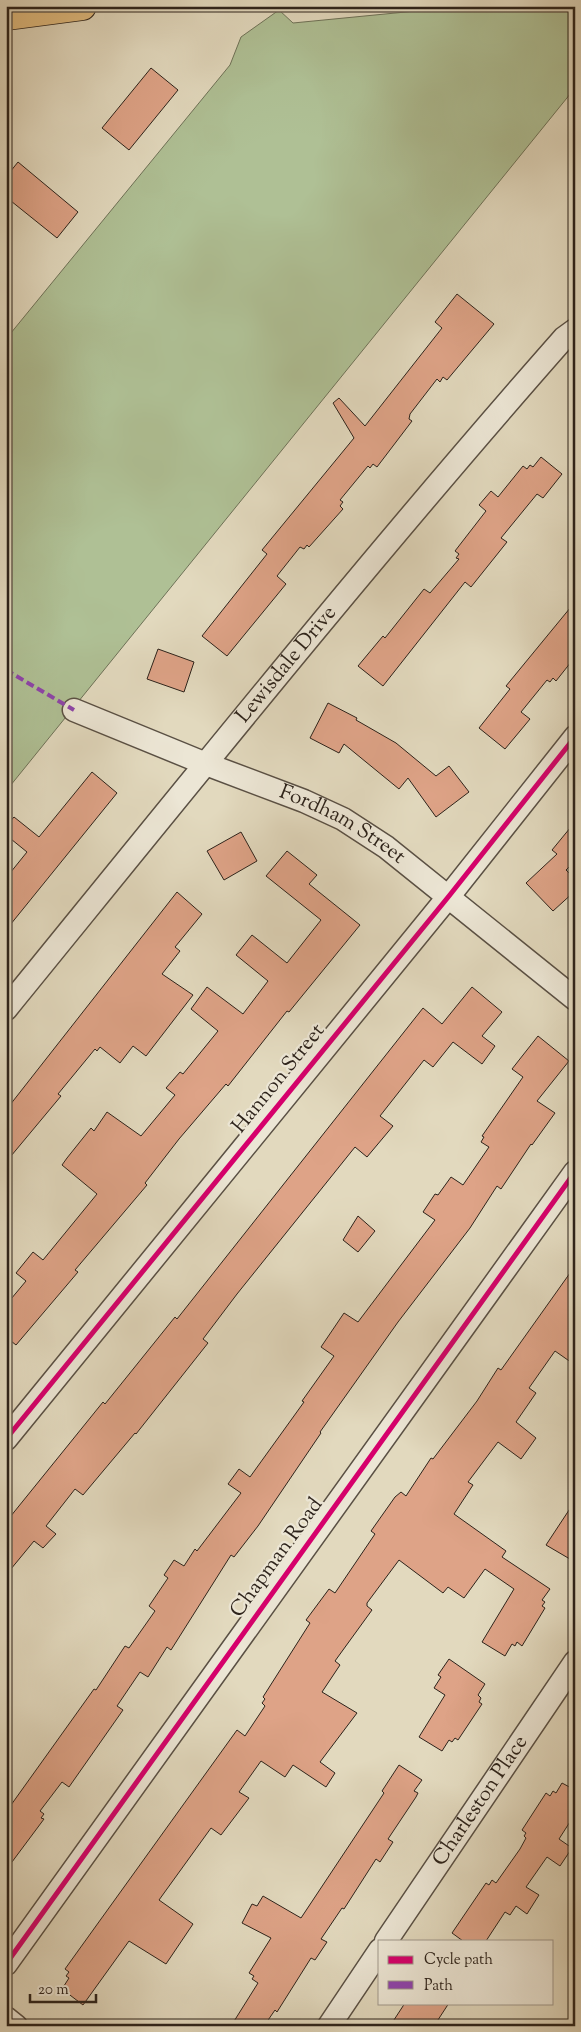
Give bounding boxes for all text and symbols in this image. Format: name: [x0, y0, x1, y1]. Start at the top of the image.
street label: Lewisdale Drive: [229, 600, 344, 730]
street label: Fordham Street: [275, 778, 412, 872]
street label: Hannon Street: [225, 1018, 333, 1140]
street label: Chapman Road: [223, 1492, 331, 1624]
street label: Charleston Place: [426, 1730, 536, 1872]
legend: [378, 1940, 554, 2004]
text: Cycle path: [424, 1950, 493, 1971]
scale bar: [30, 1972, 96, 2004]
text: Path: [424, 1976, 453, 1997]
text: 20 m: [38, 1980, 69, 2001]

